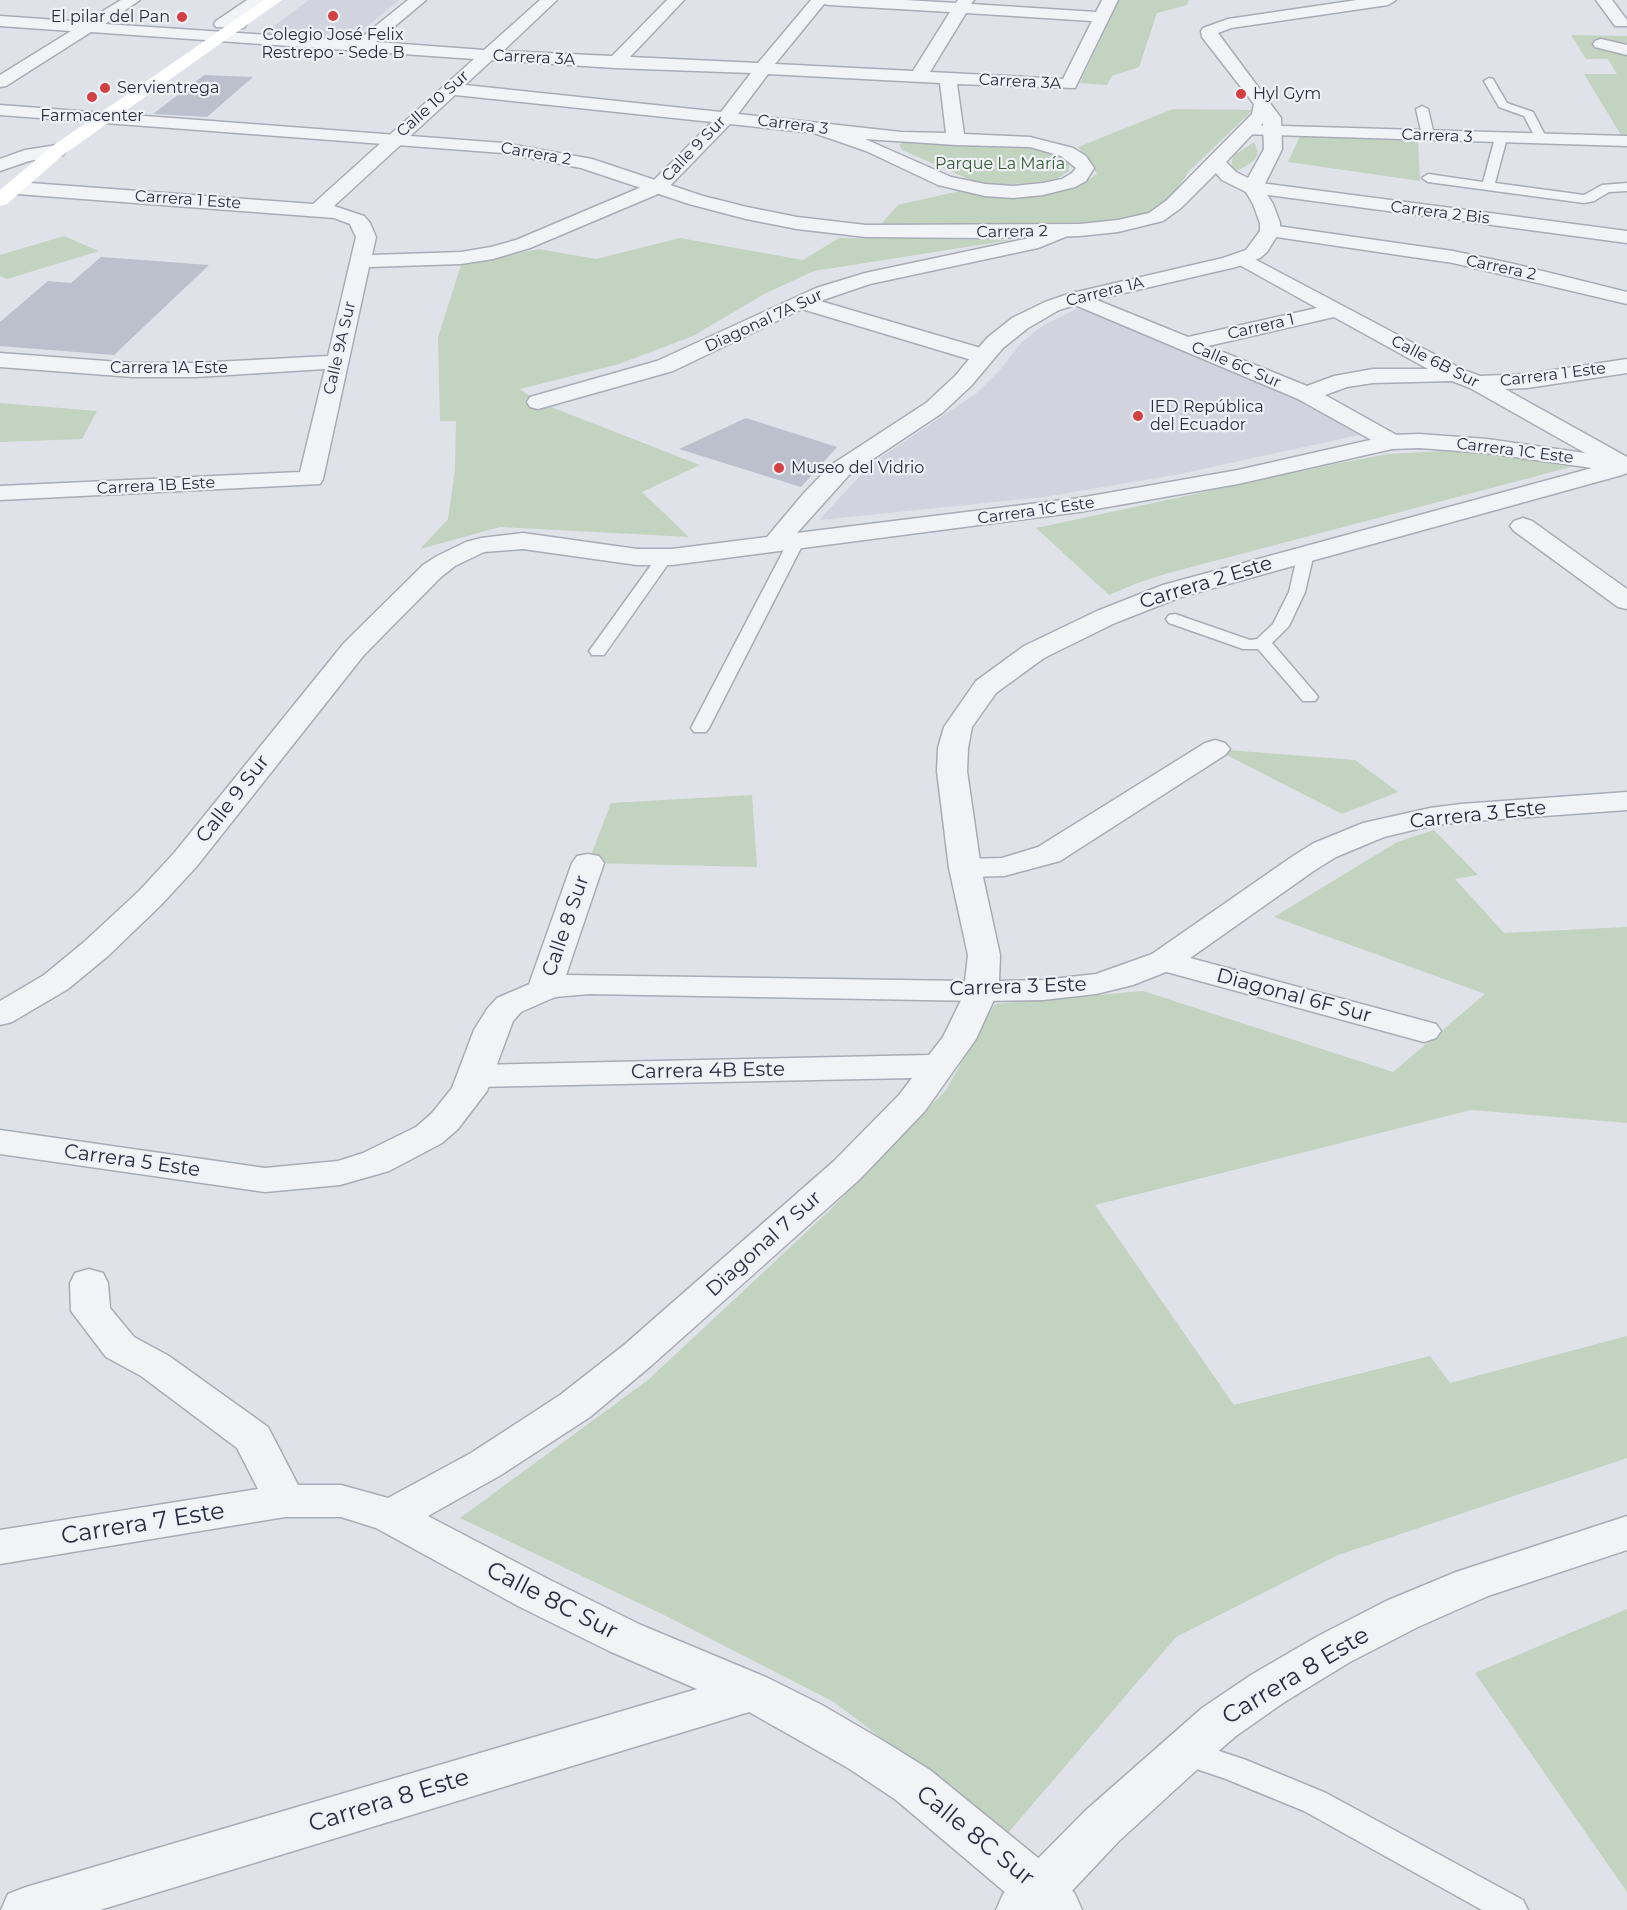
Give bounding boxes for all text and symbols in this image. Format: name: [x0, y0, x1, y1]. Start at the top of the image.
place label: El pilar del Pan: [51, 7, 170, 27]
marker: Colegio José Felix Restrepo - Sede B: [326, 9, 340, 23]
marker: El pilar del Pan: [175, 10, 189, 24]
place label: Colegio José Felix Restrepo - Sede B: [261, 25, 405, 63]
street label: Carrera 3A: [492, 46, 576, 70]
street label: Calle 10 Sur: [393, 67, 473, 141]
street label: Carrera 3A: [978, 70, 1062, 94]
place label: Servientrega: [117, 78, 219, 98]
marker: Servientrega: [98, 81, 112, 95]
place label: Hyl Gym: [1253, 84, 1321, 104]
marker: Hyl Gym: [1234, 87, 1248, 101]
marker: Farmacenter: [85, 90, 99, 104]
place label: Farmacenter: [40, 106, 144, 126]
street label: Carrera 3: [756, 111, 830, 139]
street label: Calle 9 Sur: [658, 112, 730, 186]
street label: Carrera 3: [1401, 125, 1473, 147]
street label: Carrera 2: [499, 138, 573, 170]
park label: Parque La María: [935, 154, 1065, 174]
street label: Carrera 1 Este: [134, 187, 242, 213]
street label: Carrera 2 Bis: [1389, 197, 1491, 229]
street label: Carrera 2: [976, 222, 1048, 242]
street label: Carrera 2: [1464, 251, 1538, 285]
street label: Carrera 1A: [1064, 273, 1146, 311]
street label: Diagonal 7A Sur: [702, 285, 826, 357]
street label: Calle 9A Sur: [320, 299, 360, 397]
street label: Carrera 1: [1226, 310, 1296, 344]
street label: Calle 6B Sur: [1388, 332, 1482, 392]
street label: Calle 6C Sur: [1188, 338, 1284, 392]
street label: Carrera 1A Este: [110, 358, 228, 378]
street label: Carrera 1 Este: [1499, 359, 1607, 391]
place label: IED República del Ecuador: [1150, 397, 1264, 435]
marker: IED República del Ecuador: [1131, 409, 1145, 423]
street label: Carrera 1C Este: [1455, 434, 1575, 468]
place label: Museo del Vidrio: [791, 458, 924, 478]
marker: Museo del Vidrio: [772, 461, 786, 475]
street label: Carrera 1B Este: [96, 473, 216, 499]
street label: Carrera 1C Este: [976, 493, 1096, 529]
street label: Carrera 2 Este: [1137, 551, 1275, 615]
street label: Calle 9 Sur: [191, 750, 275, 848]
street label: Carrera 3 Este: [1409, 796, 1547, 834]
street label: Calle 8 Sur: [537, 872, 595, 980]
street label: Diagonal 6F Sur: [1214, 964, 1374, 1028]
street label: Carrera 3 Este: [949, 973, 1087, 1001]
street label: Carrera 4B Este: [631, 1058, 785, 1084]
street label: Carrera 5 Este: [62, 1140, 202, 1182]
street label: Diagonal 7 Sur: [701, 1186, 827, 1302]
street label: Carrera 7 Este: [59, 1497, 227, 1551]
street label: Calle 8C Sur: [481, 1556, 623, 1646]
street label: Carrera 8 Este: [1217, 1621, 1375, 1731]
street label: Carrera 8 Este: [305, 1763, 473, 1839]
street label: Calle 8C Sur: [910, 1780, 1040, 1892]

